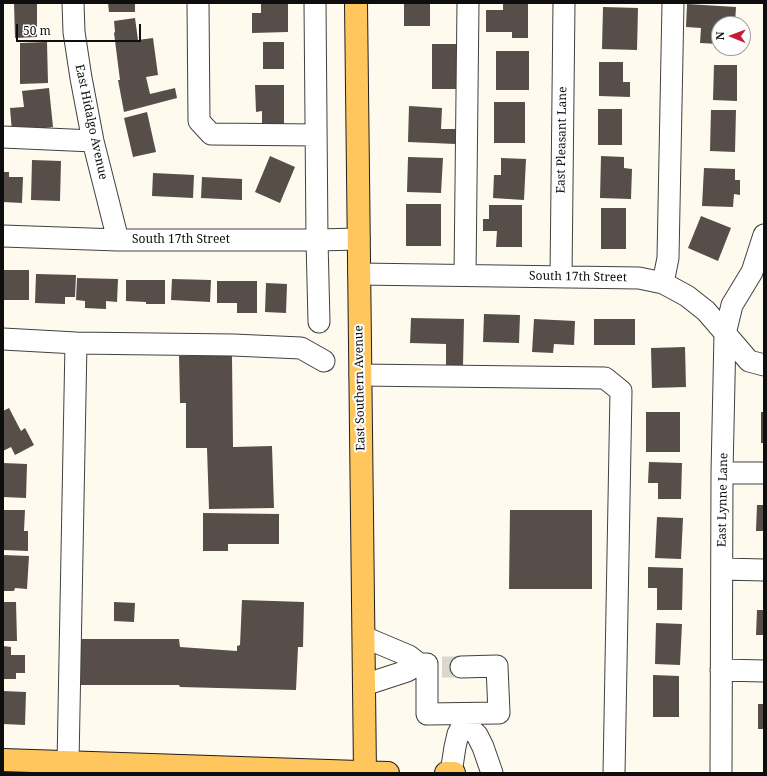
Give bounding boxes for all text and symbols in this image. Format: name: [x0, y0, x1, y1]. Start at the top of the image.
scale bar: [18, 16, 143, 42]
north arrow: [711, 16, 751, 56]
text: 50 m: [23, 22, 51, 39]
text: N: [712, 31, 727, 40]
street label: East Hidalgo Avenue: [72, 63, 110, 181]
street label: East Pleasant Lane: [554, 86, 570, 194]
street label: South 17th Street: [132, 233, 230, 247]
street label: South 17th Street: [529, 269, 627, 285]
street label: East Southern Avenue: [352, 325, 368, 451]
street label: East Lynne Lane: [715, 453, 731, 547]

